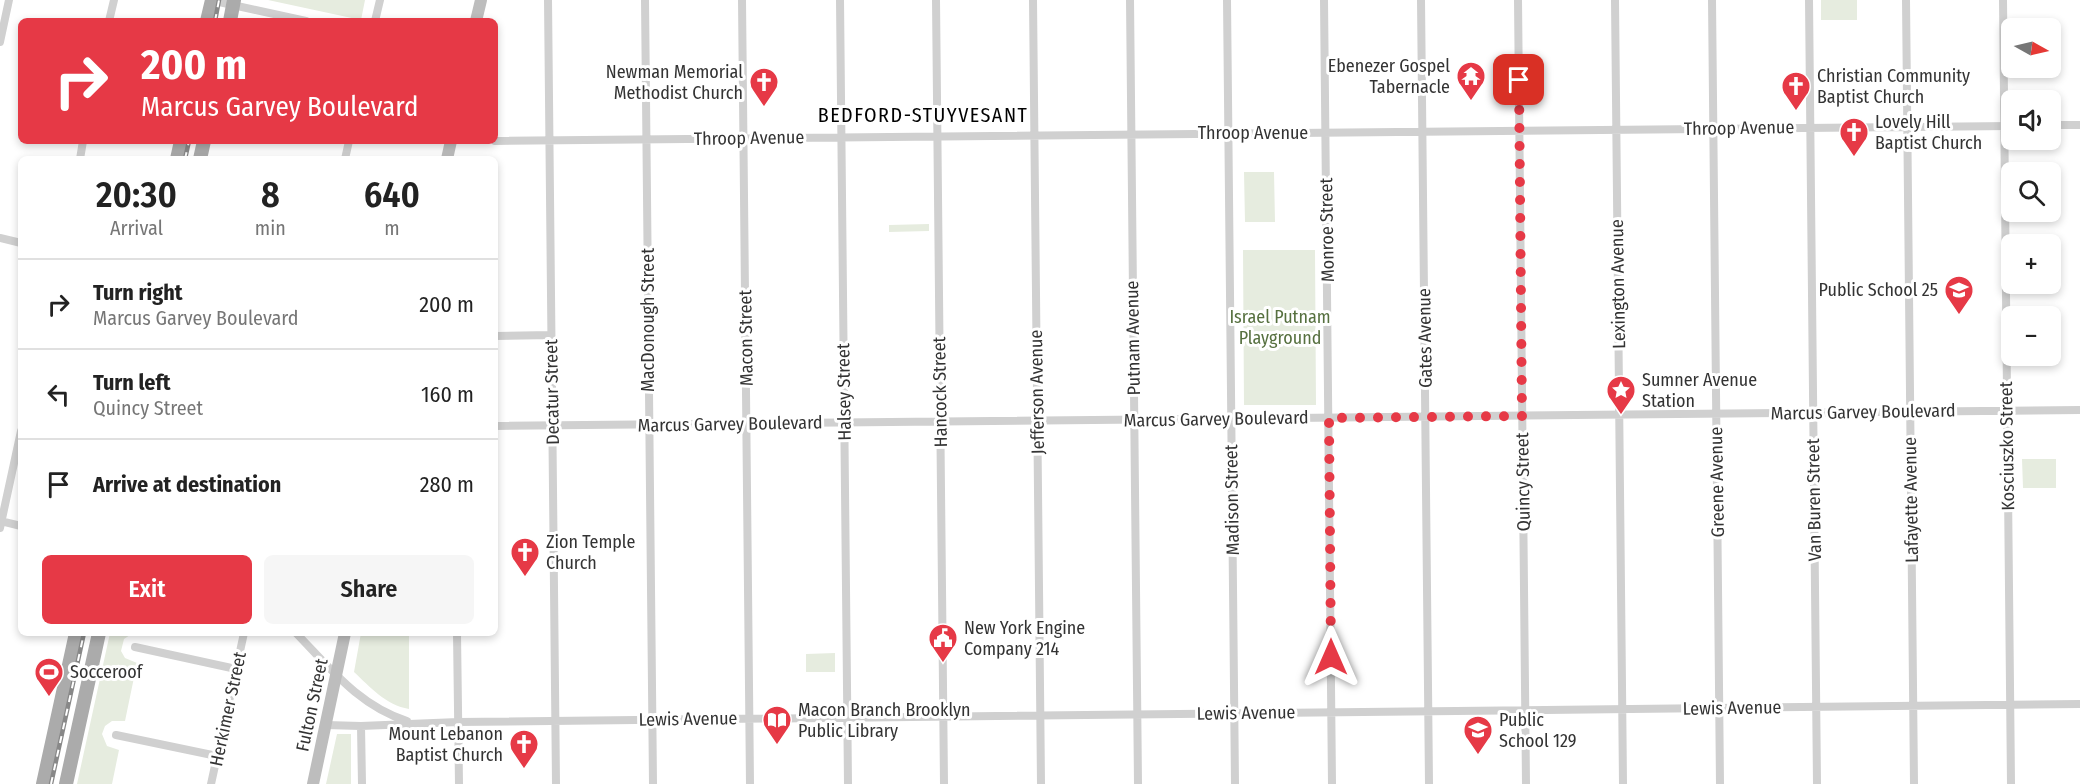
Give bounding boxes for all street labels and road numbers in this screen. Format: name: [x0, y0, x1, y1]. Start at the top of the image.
street label: Throop Avenue: [1684, 116, 1795, 140]
street label: Throop Avenue: [1198, 122, 1308, 144]
street label: Throop Avenue: [694, 126, 805, 150]
street label: Monroe Street: [1315, 178, 1339, 282]
street label: Lexington Avenue: [1606, 219, 1630, 349]
street label: MacDonough Street: [637, 248, 659, 392]
street label: Putnam Avenue: [1121, 280, 1145, 396]
street label: Gates Avenue: [1413, 288, 1437, 388]
street label: Macon Street: [734, 289, 758, 386]
street label: Jefferson Avenue: [1025, 329, 1049, 454]
street label: Hancock Street: [928, 336, 952, 448]
street label: Decatur Street: [540, 339, 564, 445]
street label: Halsey Street: [832, 343, 856, 441]
street label: Kosciuszko Street: [1995, 381, 2019, 511]
street label: Marcus Garvey Boulevard: [1770, 399, 1956, 425]
street label: Marcus Garvey Boulevard: [1123, 406, 1309, 432]
street label: Marcus Garvey Boulevard: [637, 411, 823, 437]
street label: Greene Avenue: [1705, 426, 1729, 537]
street label: Quincy Street: [1511, 432, 1535, 532]
street label: Lafayette Avenue: [1899, 437, 1923, 563]
street label: Van Buren Street: [1802, 438, 1826, 562]
street label: Madison Street: [1220, 444, 1244, 556]
street label: Herkimer Street: [205, 650, 251, 768]
street label: Fulton Street: [291, 656, 333, 753]
street label: Lewis Avenue: [1682, 696, 1782, 720]
street label: Lewis Avenue: [1196, 701, 1296, 725]
street label: Lewis Avenue: [638, 707, 738, 731]

